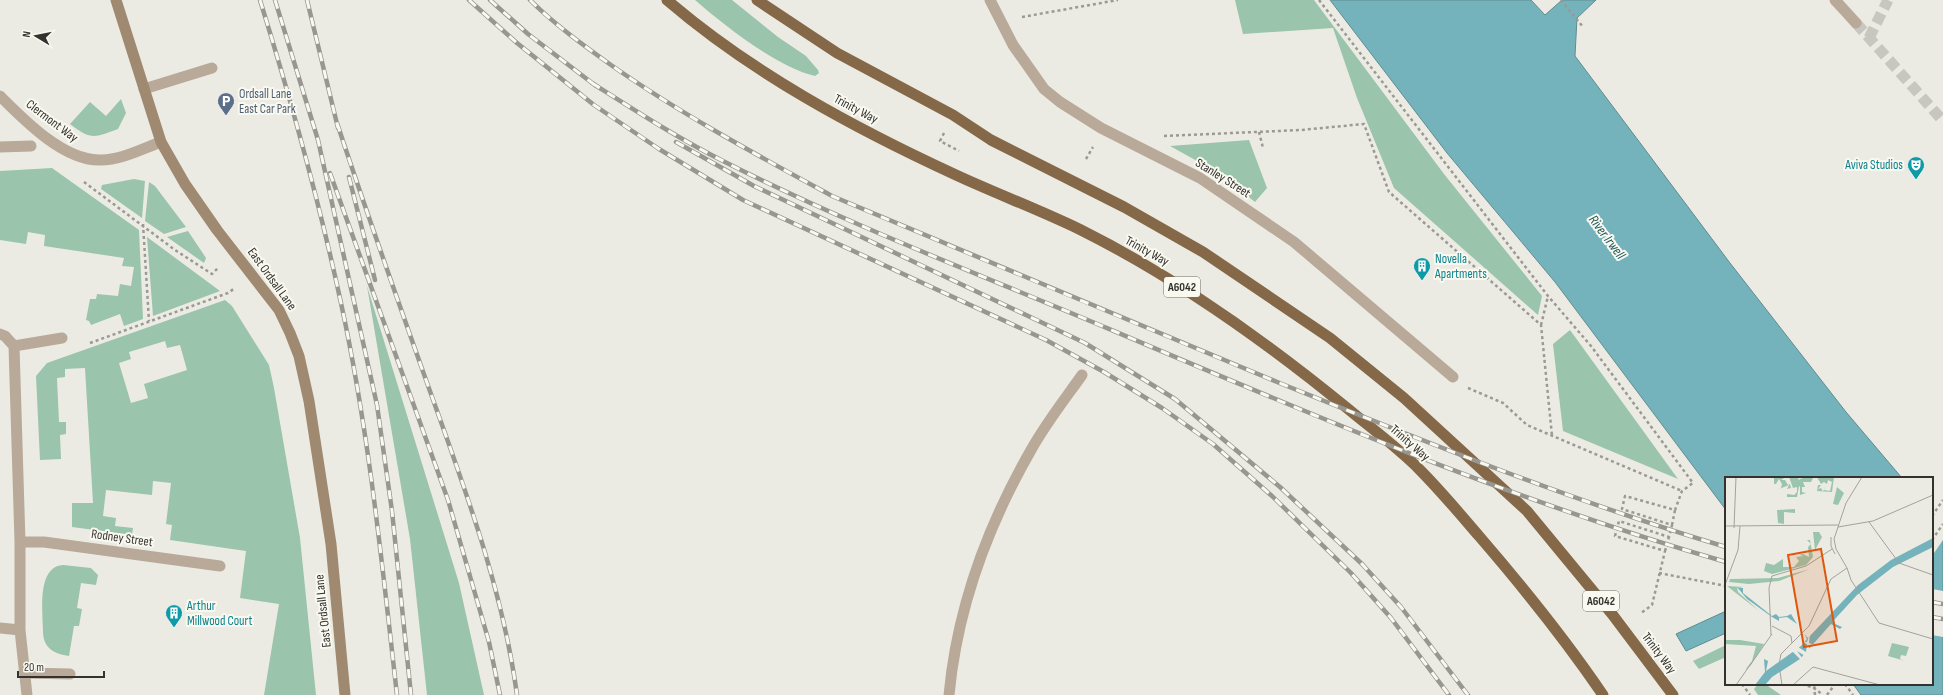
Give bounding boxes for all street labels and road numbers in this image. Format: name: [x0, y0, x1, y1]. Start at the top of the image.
street label: Trinity Way: [831, 91, 881, 127]
street label: Clermont Way: [23, 96, 81, 146]
street label: Stanley Street: [1192, 155, 1254, 201]
street label: Trinity Way: [1122, 232, 1172, 270]
street label: East Ordsall Lane: [244, 245, 300, 313]
road number: A6042: [1164, 277, 1200, 297]
street label: Trinity Way: [1387, 421, 1433, 465]
street label: Rodney Street: [90, 526, 154, 550]
street label: East Ordsall Lane: [311, 574, 335, 648]
road number: A6042: [1583, 591, 1619, 611]
street label: Trinity Way: [1638, 629, 1680, 677]

